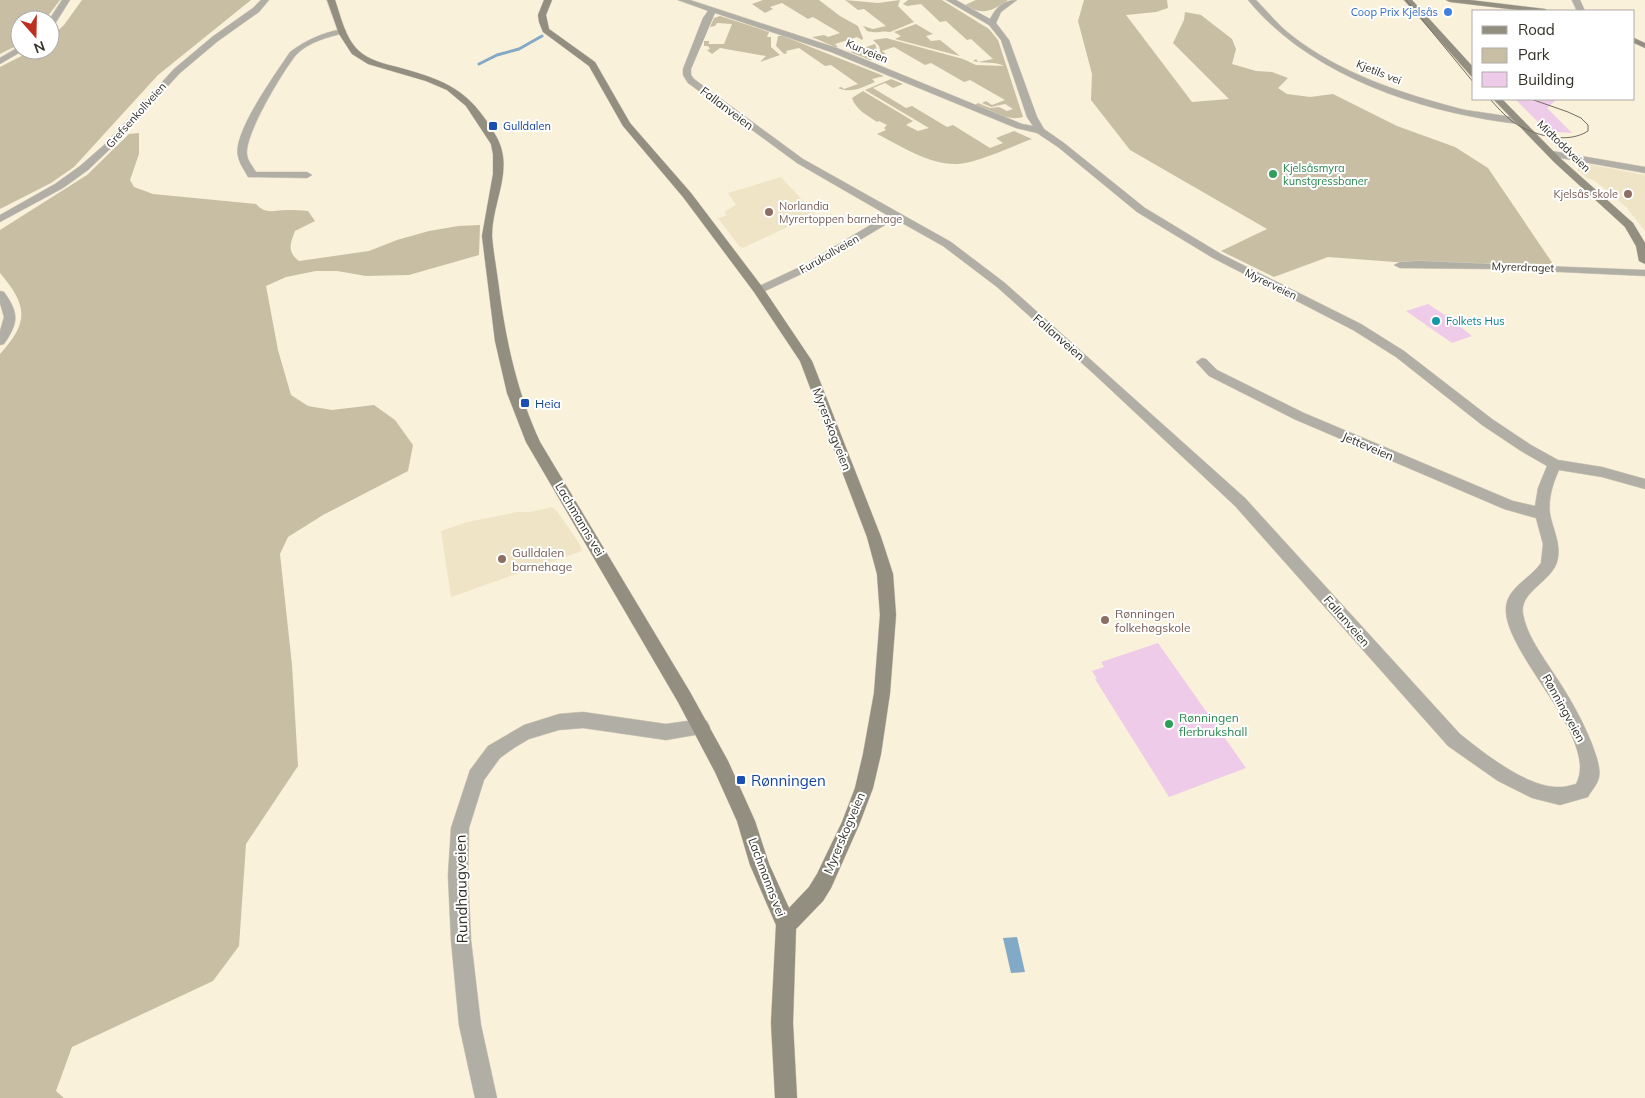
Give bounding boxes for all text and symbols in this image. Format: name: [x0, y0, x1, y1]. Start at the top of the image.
place label: Coop Prix Kjelsås: [1351, 5, 1438, 19]
marker: Coop Prix Kjelsås: [1442, 6, 1454, 18]
north arrow: [10, 10, 60, 60]
legend: [1472, 10, 1635, 100]
text: Road: [1518, 20, 1555, 39]
street label: Kurveien: [844, 36, 890, 66]
text: N: [31, 37, 47, 57]
text: Park: [1518, 45, 1550, 64]
street label: Kjetils vei: [1354, 57, 1404, 87]
text: Building: [1518, 70, 1574, 89]
street label: Grefsenkollveien: [103, 79, 169, 151]
street label: Fallanveien: [697, 83, 757, 133]
street label: Midtoddveien: [1534, 117, 1594, 175]
place label: Gulldalen: [503, 119, 551, 133]
marker: Gulldalen: [487, 120, 499, 132]
place label: Kjelsåsmyra kunstgressbaner: [1283, 161, 1368, 188]
marker: Kjelsåsmyra kunstgressbaner: [1267, 168, 1279, 180]
place label: Kjelsås skole: [1554, 187, 1618, 201]
marker: Kjelsås skole: [1622, 188, 1634, 200]
place label: Norlandia Myrertoppen barnehage: [779, 199, 902, 226]
marker: Norlandia Myrertoppen barnehage: [763, 206, 775, 218]
street label: Furukollveien: [797, 231, 861, 277]
street label: Myrerdraget: [1491, 259, 1555, 275]
street label: Myrerveien: [1243, 265, 1299, 303]
street label: Fallanveien: [1030, 311, 1088, 363]
place label: Folkets Hus: [1446, 314, 1505, 328]
marker: Folkets Hus: [1430, 315, 1442, 327]
street label: Myrerskogveien: [809, 386, 855, 472]
place label: Heia: [535, 396, 561, 411]
marker: Heia: [519, 397, 531, 409]
street label: Jetteveien: [1340, 428, 1396, 464]
street label: Lachmanns vei: [552, 479, 608, 559]
place label: Gulldalen barnehage: [512, 545, 572, 574]
marker: Gulldalen barnehage: [496, 553, 508, 565]
street label: Fallanveien: [1321, 592, 1373, 650]
place label: Rønningen folkehøgskole: [1115, 606, 1191, 635]
marker: Rønningen folkehøgskole: [1099, 614, 1111, 626]
street label: Rønningveien: [1539, 671, 1589, 745]
place label: Rønningen flerbrukshall: [1179, 710, 1247, 739]
marker: Rønningen flerbrukshall: [1163, 718, 1175, 730]
place label: Rønningen: [751, 771, 826, 790]
marker: Rønningen: [735, 774, 747, 786]
street label: Myrerskogveien: [820, 790, 868, 876]
street label: Rundhaugveien: [451, 834, 471, 944]
street label: Lachmanns vei: [745, 835, 789, 919]

